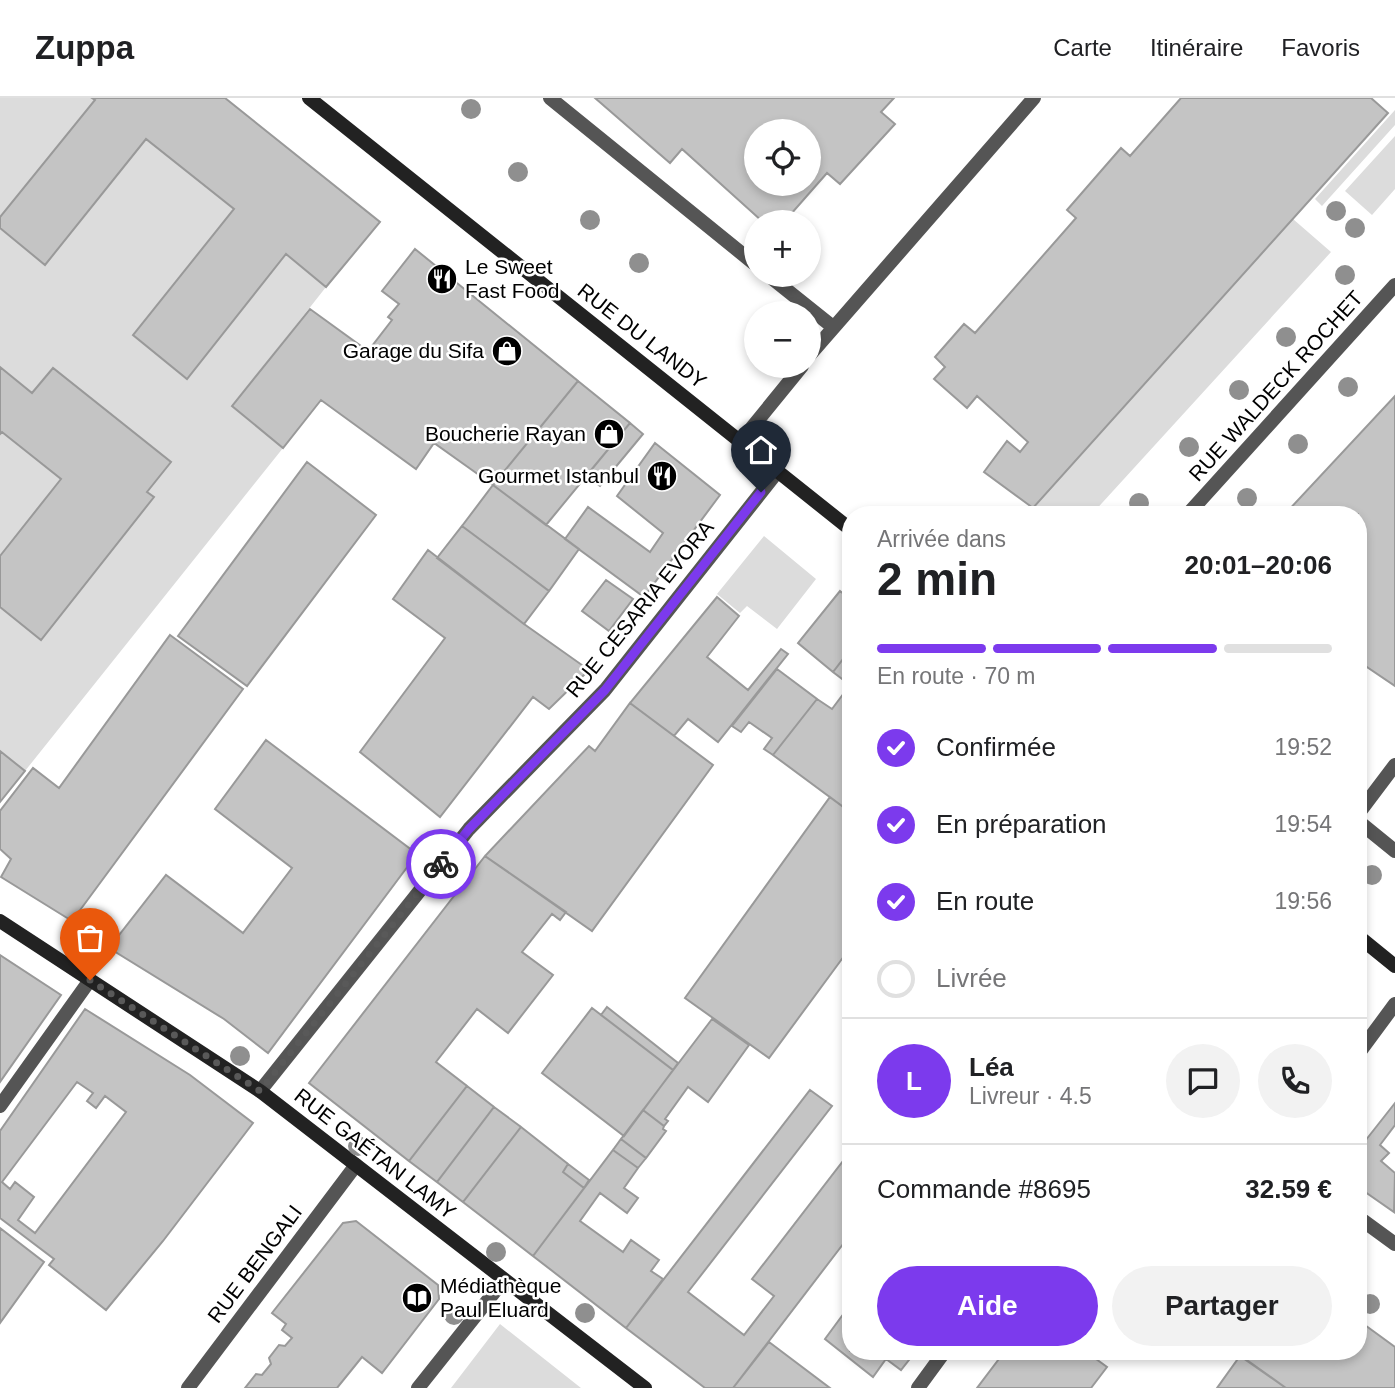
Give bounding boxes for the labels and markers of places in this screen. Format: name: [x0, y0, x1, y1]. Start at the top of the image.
place label: Le Sweet Fast Food: [465, 255, 560, 302]
restaurant icon: Le Sweet Fast Food: [425, 262, 459, 296]
shop icon: Garage du Sifa: [490, 334, 524, 368]
place label: Garage du Sifa: [343, 339, 484, 362]
shop icon: Boucherie Rayan: [592, 417, 626, 451]
pin: [731, 420, 791, 492]
place label: Boucherie Rayan: [425, 422, 586, 445]
restaurant icon: Gourmet Istanbul: [645, 459, 679, 493]
place label: Gourmet Istanbul: [478, 464, 639, 487]
pin: [60, 908, 120, 980]
place label: Médiathèque Paul Eluard: [440, 1274, 561, 1321]
library icon: Médiathèque Paul Eluard: [400, 1281, 434, 1315]

